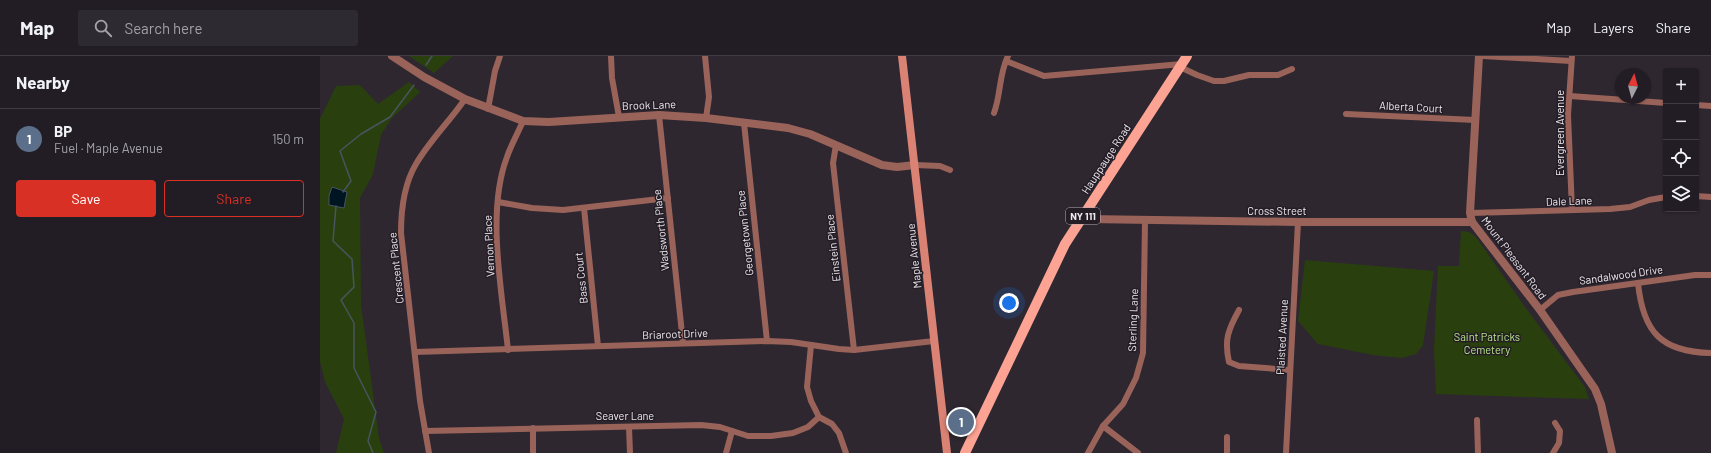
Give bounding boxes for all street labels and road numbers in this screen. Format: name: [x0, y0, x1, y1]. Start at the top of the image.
street label: Evergreen Avenue: [1553, 90, 1566, 176]
street label: Brook Lane: [622, 97, 676, 112]
street label: Alberta Court: [1379, 98, 1443, 115]
street label: Hauppauge Road: [1078, 121, 1133, 196]
street label: Wadsworth Place: [650, 188, 671, 271]
street label: Georgetown Place: [734, 189, 755, 277]
street label: Dale Lane: [1546, 193, 1593, 208]
street label: Cross Street: [1247, 204, 1307, 217]
road number: NY 111: [1066, 208, 1100, 224]
street label: Einstein Place: [822, 214, 842, 282]
street label: Mount Pleasant Road: [1479, 214, 1550, 301]
street label: Vernon Place: [480, 215, 497, 277]
street label: Maple Avenue: [904, 223, 923, 289]
street label: Crescent Place: [385, 232, 406, 304]
street label: Bass Court: [571, 252, 590, 304]
street label: Sandalwood Drive: [1578, 262, 1664, 287]
street label: Sterling Lane: [1125, 288, 1140, 352]
street label: Plaisted Avenue: [1273, 299, 1290, 375]
street label: Briaroot Drive: [642, 326, 708, 341]
street label: Seaver Lane: [596, 409, 654, 422]

